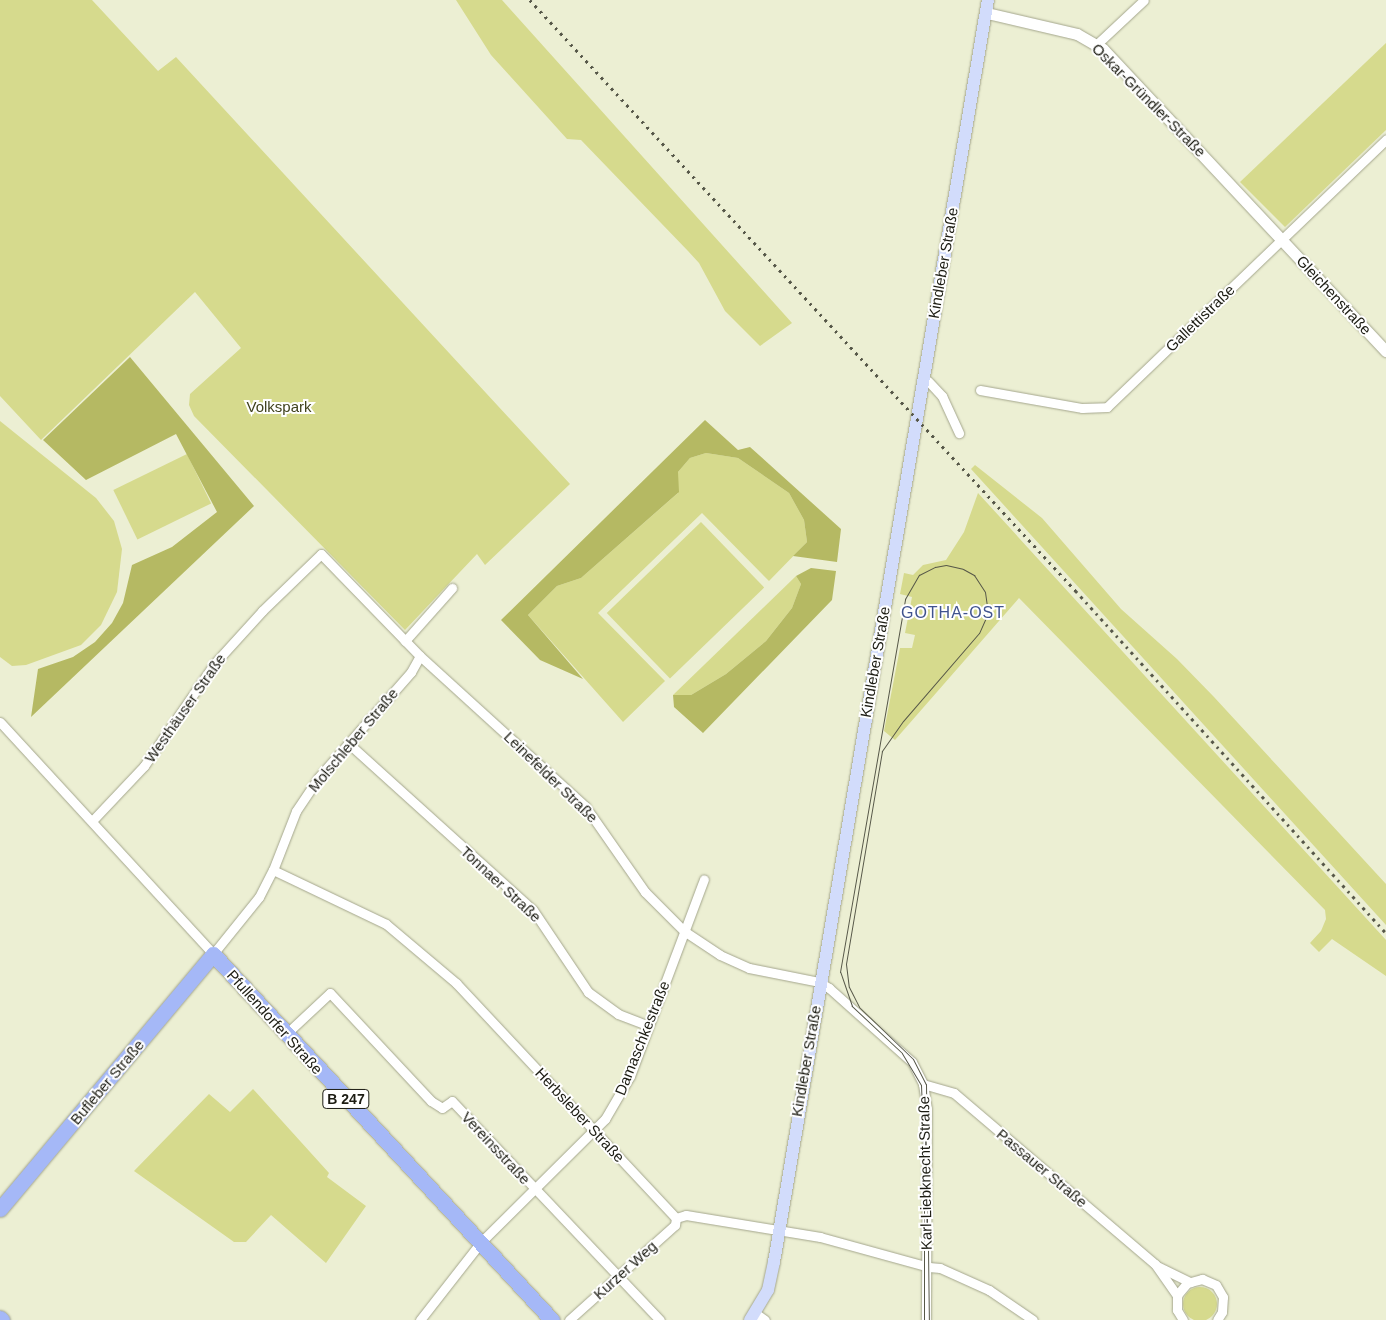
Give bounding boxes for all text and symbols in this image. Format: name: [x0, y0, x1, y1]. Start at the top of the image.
street label: Oskar-Gründler-Straße: [1088, 39, 1210, 161]
street label: Kindleber Straße: [924, 206, 962, 320]
street label: Gleichenstraße: [1293, 252, 1375, 338]
street label: Gallettistraße: [1162, 281, 1238, 355]
park label: Volkspark: [246, 398, 312, 416]
district label: GOTHA-OST: [900, 603, 1006, 623]
street label: Kindleber Straße: [856, 605, 894, 719]
street label: Westhäuser Straße: [141, 650, 229, 766]
street label: Molschleber Straße: [304, 684, 402, 796]
street label: Leinefelder Straße: [500, 728, 602, 826]
street label: Tonnaer Straße: [457, 842, 545, 926]
street label: Pfullendorfer Straße: [223, 966, 327, 1078]
street label: Damaschkestraße: [611, 978, 673, 1098]
street label: Kindleber Straße: [787, 1004, 825, 1118]
street label: Bufleber Straße: [66, 1036, 148, 1128]
street label: Herbsleber Straße: [532, 1064, 628, 1166]
road number: B 247: [322, 1088, 370, 1110]
street label: Karl-Liebknecht-Straße: [915, 1096, 935, 1250]
street label: Vereinsstraße: [458, 1108, 534, 1188]
street label: Passauer Straße: [993, 1125, 1091, 1211]
street label: Kurzer Weg: [590, 1237, 660, 1303]

